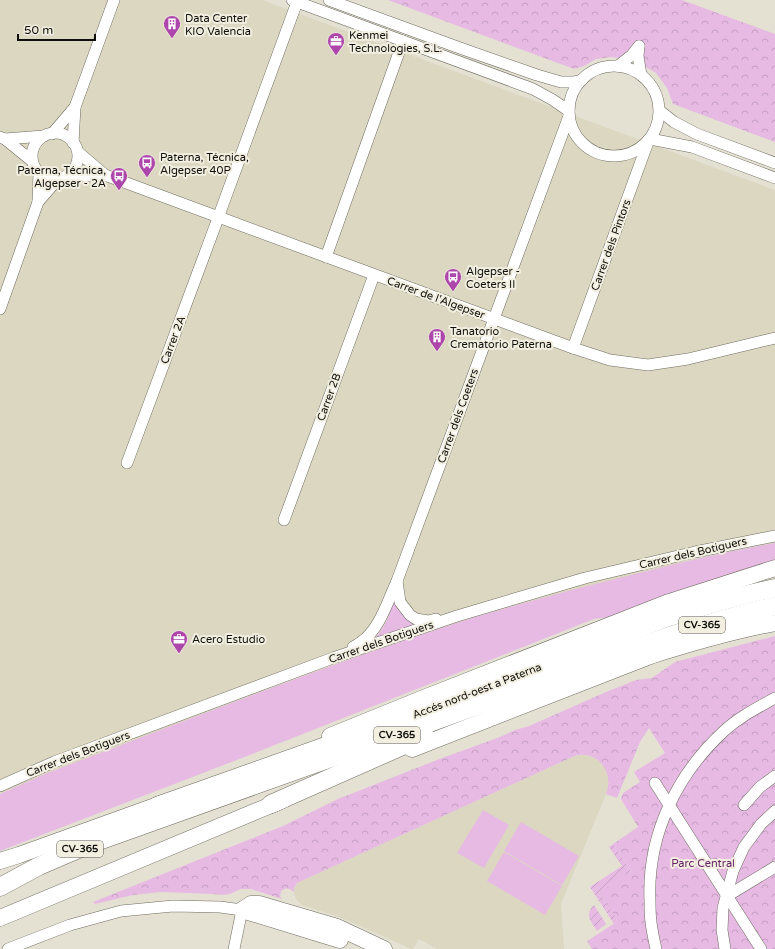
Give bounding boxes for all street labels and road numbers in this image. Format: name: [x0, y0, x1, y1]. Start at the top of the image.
street label: Carrer dels Pintors: [588, 198, 634, 292]
street label: Carrer de l'Algepser: [385, 274, 487, 322]
street label: Carrer 2A: [158, 314, 188, 366]
street label: Carrer dels Coeters: [435, 367, 481, 465]
street label: Carrer 2B: [314, 371, 344, 423]
street label: Carrer dels Botiguers: [638, 534, 748, 572]
road number: CV-365: [679, 617, 725, 633]
street label: Carrer dels Botiguers: [327, 618, 435, 666]
street label: Accés nord-oest a Paterna: [411, 660, 543, 722]
road number: CV-365: [374, 727, 420, 743]
street label: Carrer dels Botiguers: [24, 728, 132, 780]
road number: CV-365: [57, 841, 103, 857]

